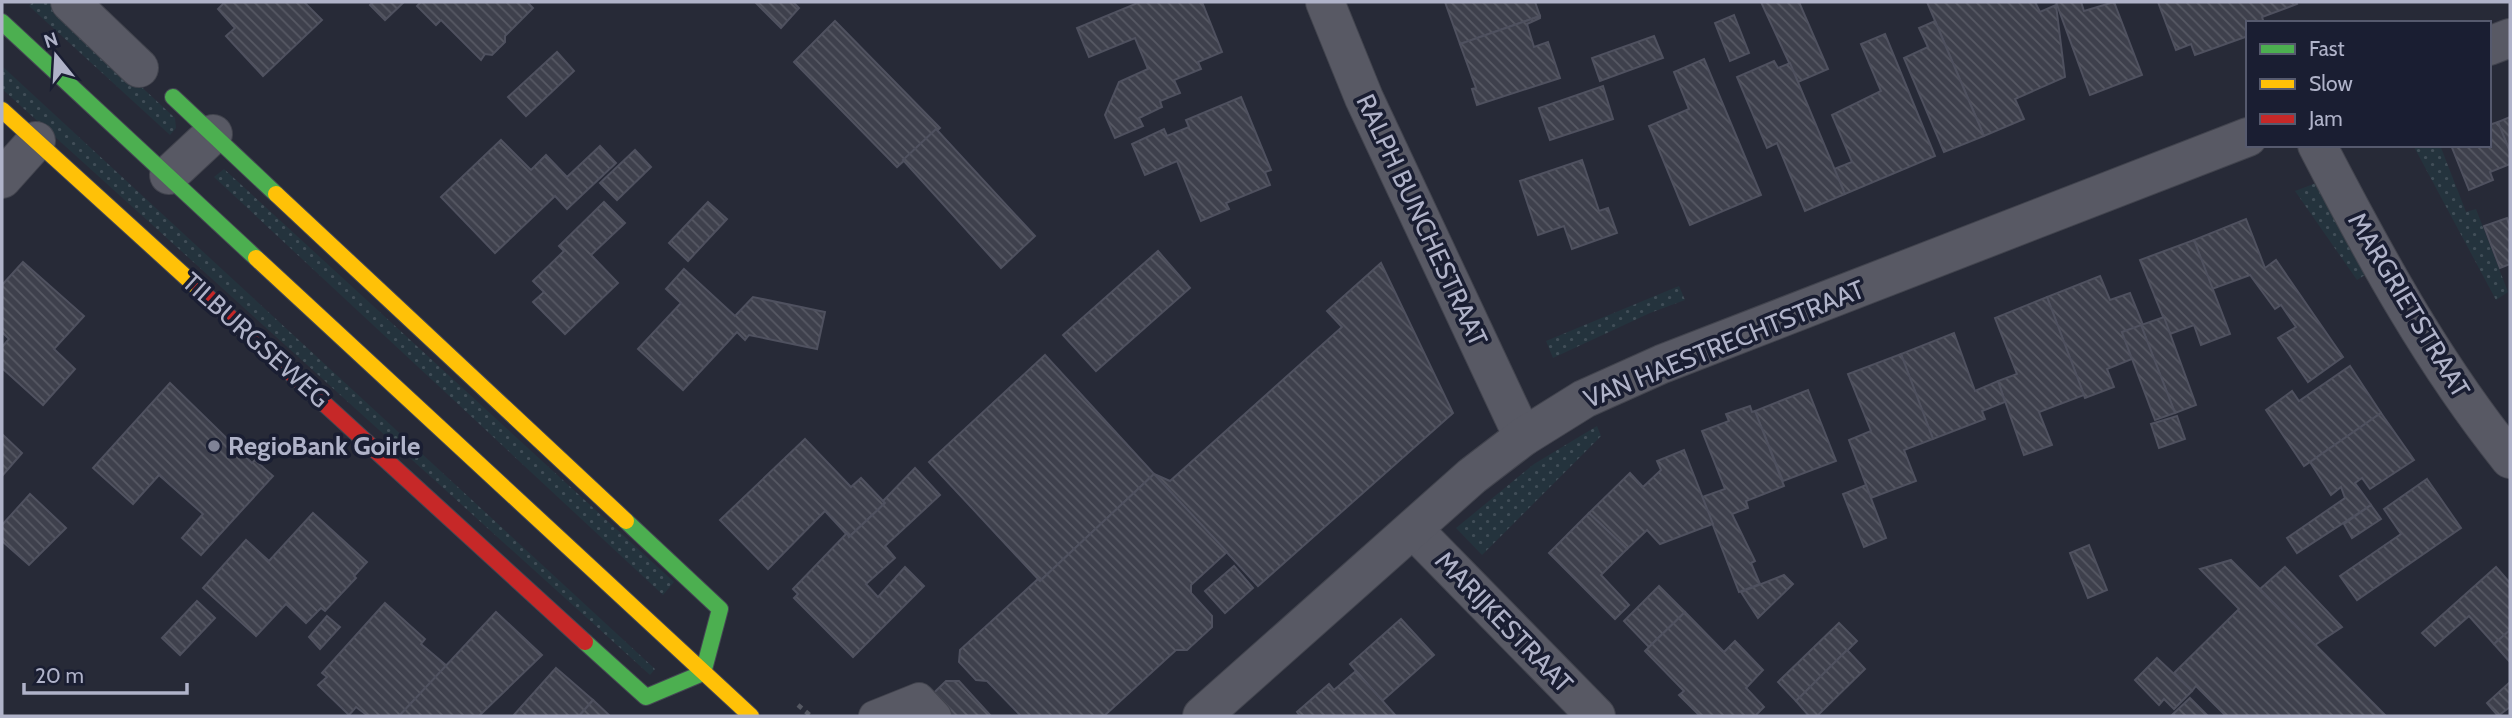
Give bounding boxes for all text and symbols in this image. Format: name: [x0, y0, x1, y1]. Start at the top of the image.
north arrow: [21, 21, 91, 91]
legend: [2246, 21, 2491, 147]
text: N: [41, 27, 61, 53]
text: Fast: [2309, 36, 2345, 61]
text: Slow: [2309, 71, 2353, 96]
street label: RALPH BUNCHESTRAAT: [1350, 89, 1495, 351]
text: Jam: [2308, 106, 2343, 131]
street label: MARGRIETSTRAAT: [2341, 207, 2477, 403]
street label: TILBURGSEWEG: [176, 266, 336, 414]
street label: VAN HAESTRECHTSTRAAT: [1579, 273, 1869, 415]
place label: RegioBank Goirle: [228, 430, 420, 462]
marker: RegioBank Goirle: [206, 438, 222, 454]
street label: MARIJKESTRAAT: [1428, 545, 1580, 700]
scale bar: [24, 652, 187, 696]
text: 20 m: [35, 663, 84, 688]

